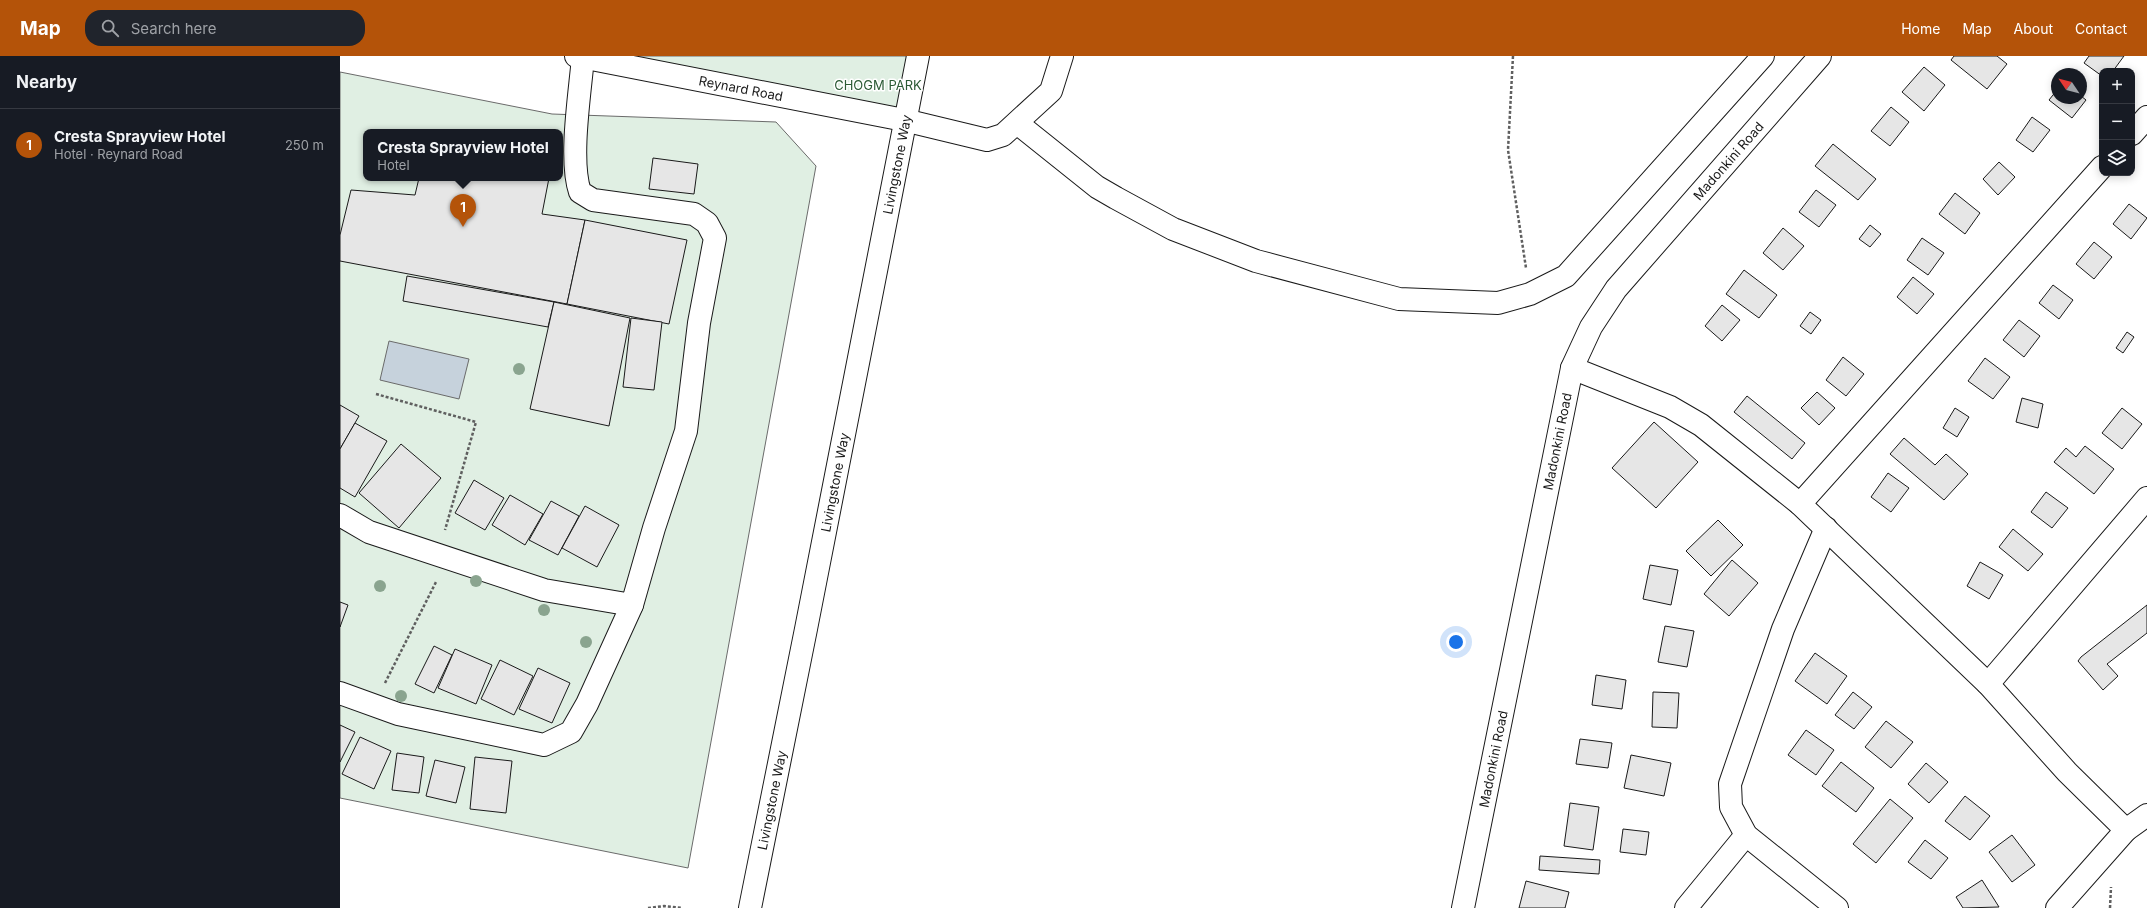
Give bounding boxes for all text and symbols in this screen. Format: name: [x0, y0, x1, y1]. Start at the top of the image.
search box: [85, 10, 365, 46]
text: Map: [20, 17, 61, 40]
icon: search: [99, 17, 121, 39]
text: Search here: [131, 19, 216, 38]
text: Home: [1901, 20, 1940, 37]
text: Map: [1962, 20, 1992, 37]
text: About: [2014, 20, 2053, 37]
text: Contact: [2075, 20, 2127, 37]
north arrow: [2051, 68, 2087, 104]
map controls: [2099, 68, 2135, 176]
button: +: [2099, 68, 2135, 104]
text: Nearby: [16, 72, 77, 92]
street label: Reynard Road: [697, 72, 784, 104]
park label: CHOGM PARK: [834, 77, 922, 93]
button: −: [2099, 104, 2135, 140]
street label: Livingstone Way: [879, 113, 914, 215]
street label: Madonkini Road: [1690, 118, 1767, 203]
text: Cresta Sprayview Hotel: [54, 127, 226, 146]
popup: [363, 129, 563, 181]
text: 1: [26, 137, 32, 153]
text: 250 m: [285, 137, 324, 153]
text: Cresta Sprayview Hotel: [377, 138, 549, 157]
button: layers: [2099, 140, 2135, 176]
text: Hotel · Reynard Road: [54, 146, 183, 162]
text: Hotel: [377, 157, 410, 173]
pin: 1: [450, 194, 476, 227]
street label: Madonkini Road: [1540, 391, 1575, 491]
street label: Livingstone Way: [817, 431, 852, 533]
your location: [1446, 632, 1466, 652]
street label: Madonkini Road: [1475, 709, 1511, 809]
street label: Livingstone Way: [754, 749, 789, 851]

